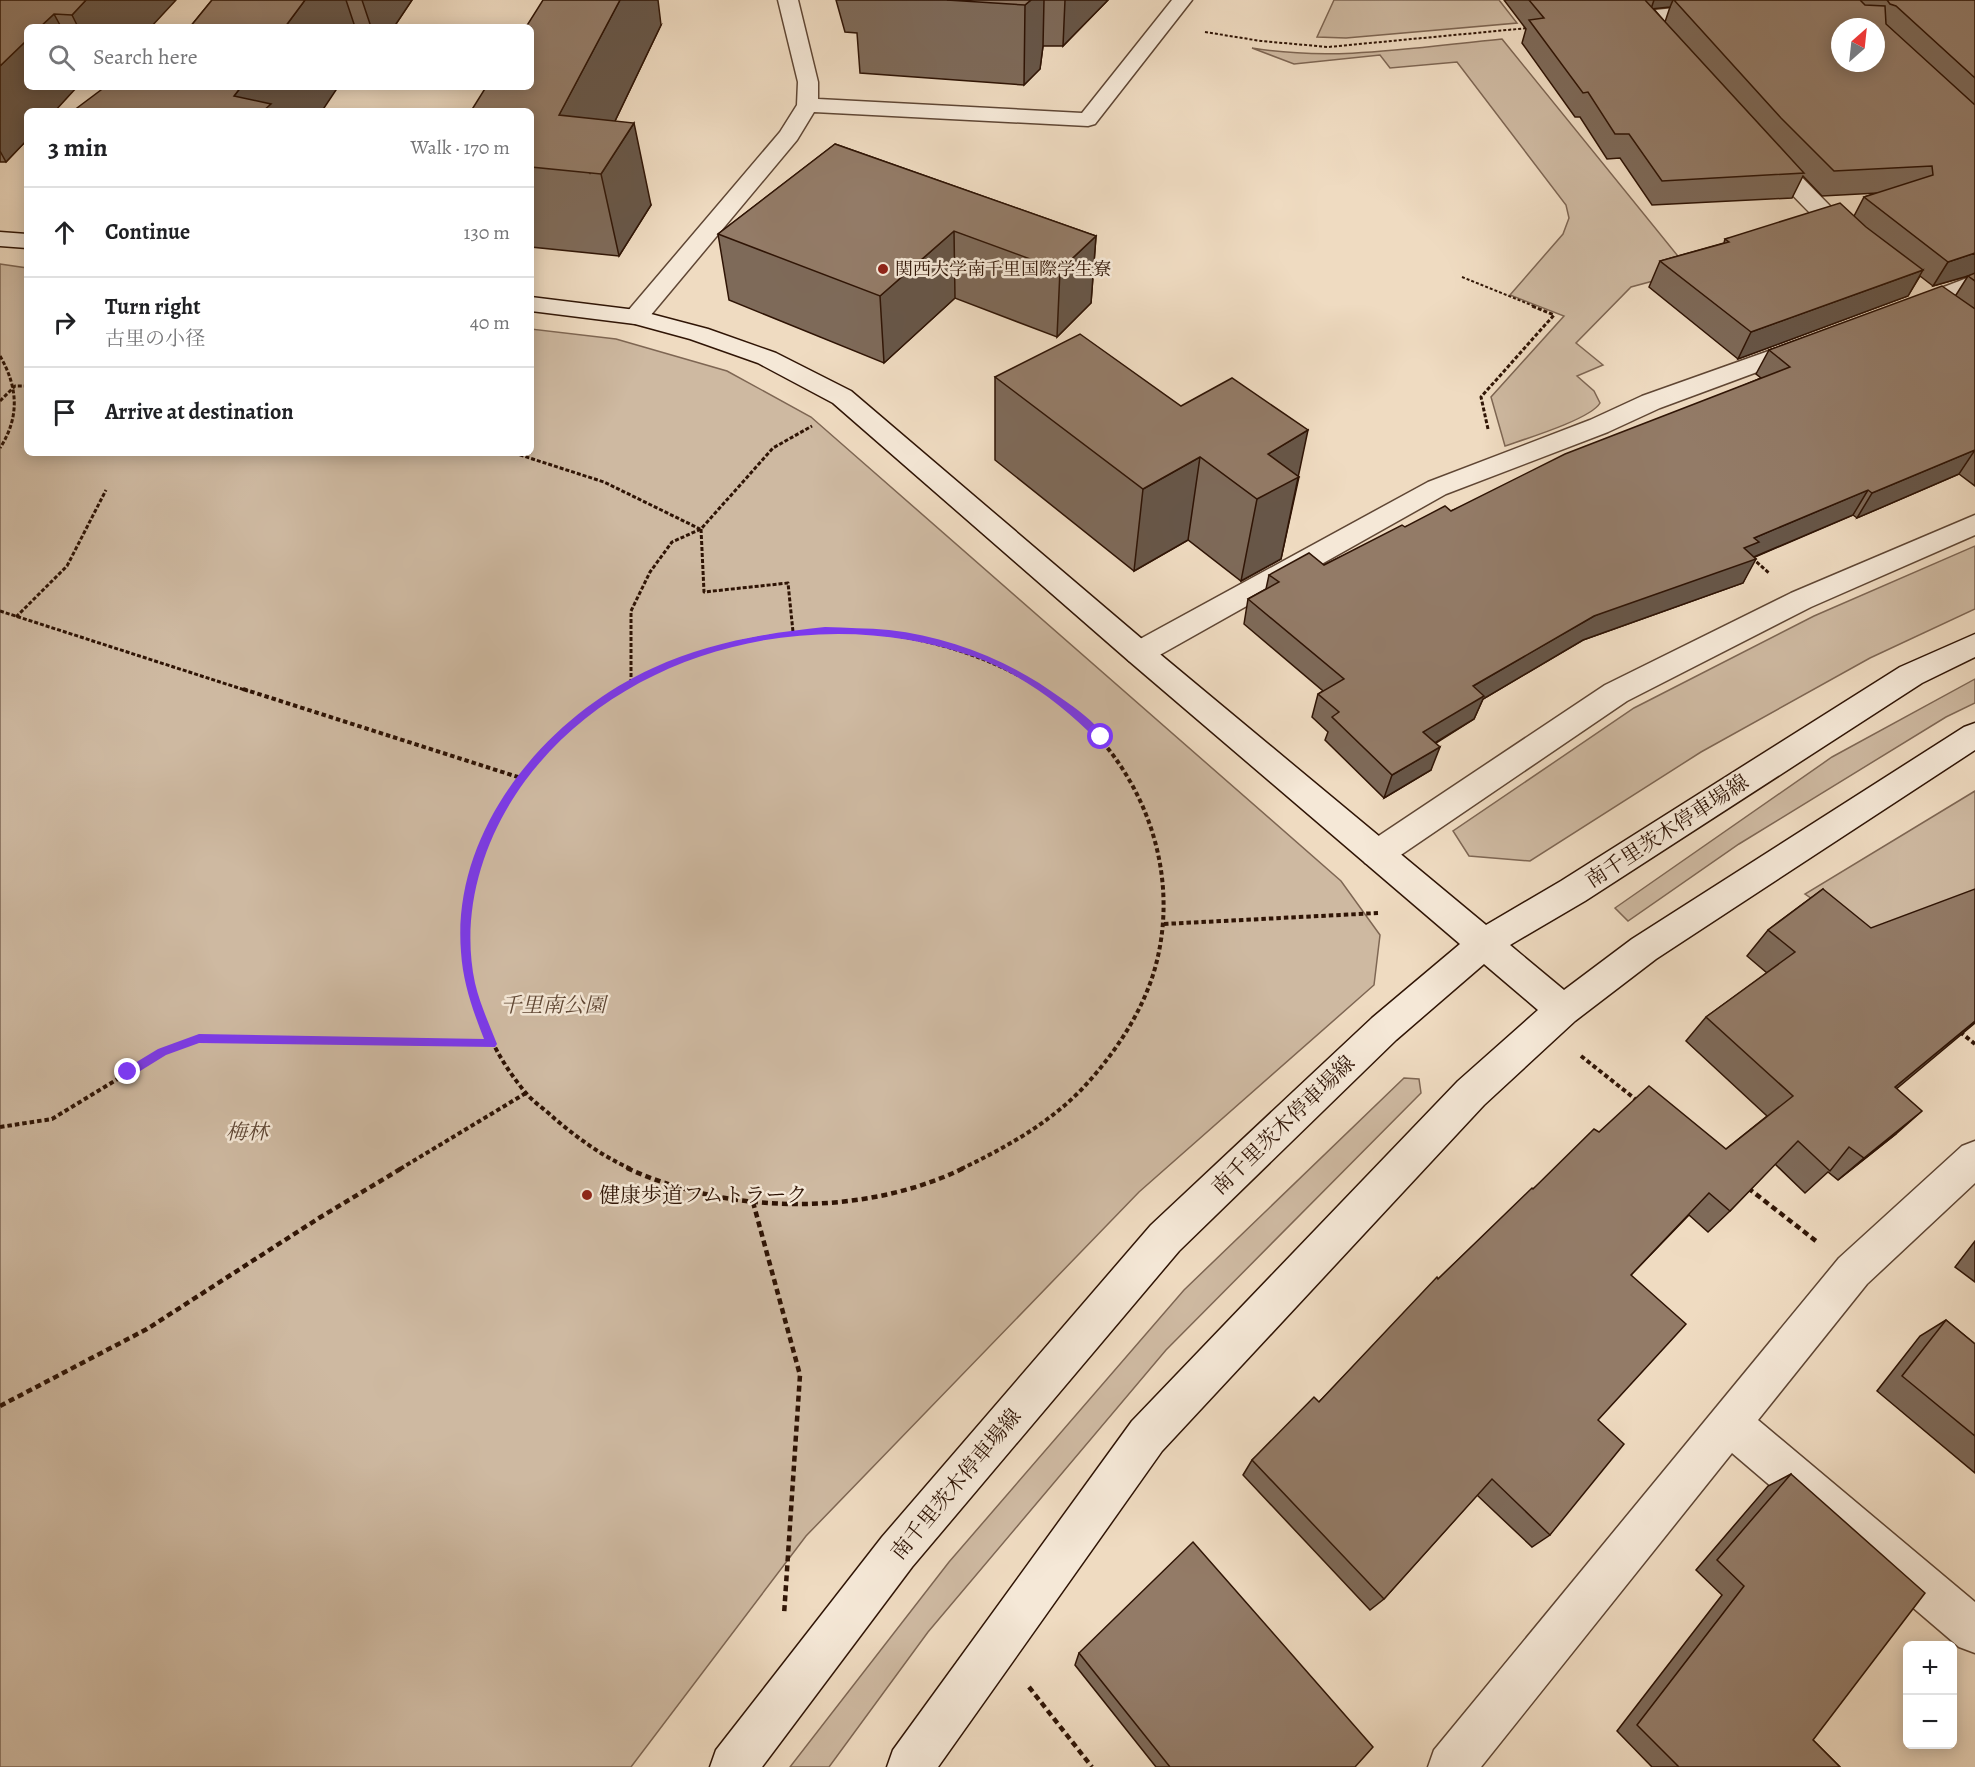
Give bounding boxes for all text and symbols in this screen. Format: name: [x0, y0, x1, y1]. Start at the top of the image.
north arrow: [1831, 18, 1885, 72]
search box: [24, 24, 534, 90]
icon: search: [45, 41, 78, 74]
text: Search here: [93, 42, 198, 72]
text: 3 min: [48, 130, 108, 165]
text: Walk · 170 m: [410, 134, 510, 161]
icon: ahead: [48, 216, 81, 249]
text: Continue: [105, 217, 190, 247]
text: 130 m: [464, 219, 510, 246]
place label: 関西大学南千里国際学生寮: [895, 257, 1111, 281]
marker: 関西大学南千里国際学生寮: [876, 262, 890, 276]
text: Turn right: [105, 292, 201, 322]
icon: right: [48, 306, 81, 339]
text: 40 m: [470, 309, 510, 336]
text: 古里の小径: [105, 325, 205, 352]
icon: arrive: [48, 396, 81, 429]
text: Arrive at destination: [105, 397, 294, 427]
route start: [1087, 723, 1113, 749]
street label: 南千里茨木停車場線: [1580, 768, 1754, 894]
park label: 千里南公園: [501, 991, 608, 1019]
street label: 南千里茨木停車場線: [1205, 1049, 1361, 1201]
route end: [114, 1058, 140, 1084]
park label: 梅林: [226, 1118, 271, 1146]
place label: 健康歩道フムトラーク: [599, 1181, 808, 1209]
marker: 健康歩道フムトラーク: [580, 1188, 594, 1202]
street label: 南千里茨木停車場線: [885, 1403, 1027, 1565]
map controls: [1903, 1641, 1957, 1749]
button: +: [1903, 1641, 1957, 1695]
button: −: [1903, 1695, 1957, 1749]

